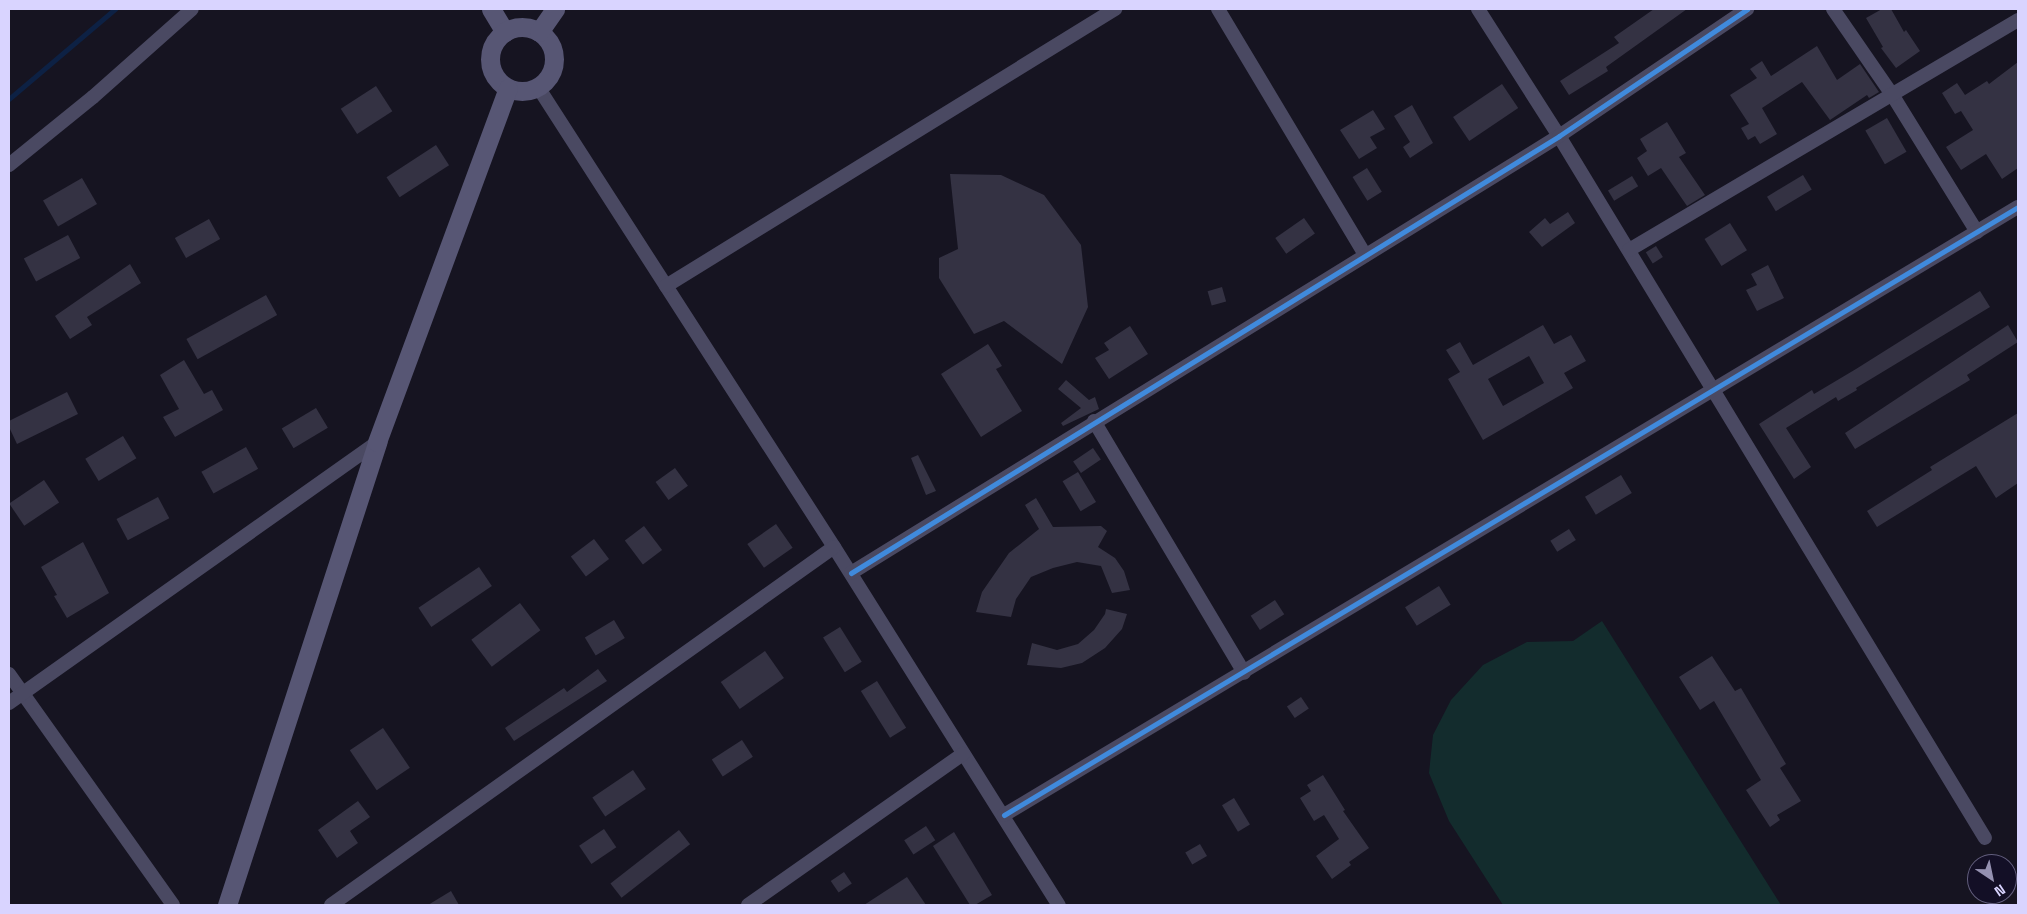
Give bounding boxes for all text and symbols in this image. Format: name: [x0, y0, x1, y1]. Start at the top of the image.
north arrow: [1967, 854, 2017, 904]
text: N: [1991, 881, 2009, 901]

